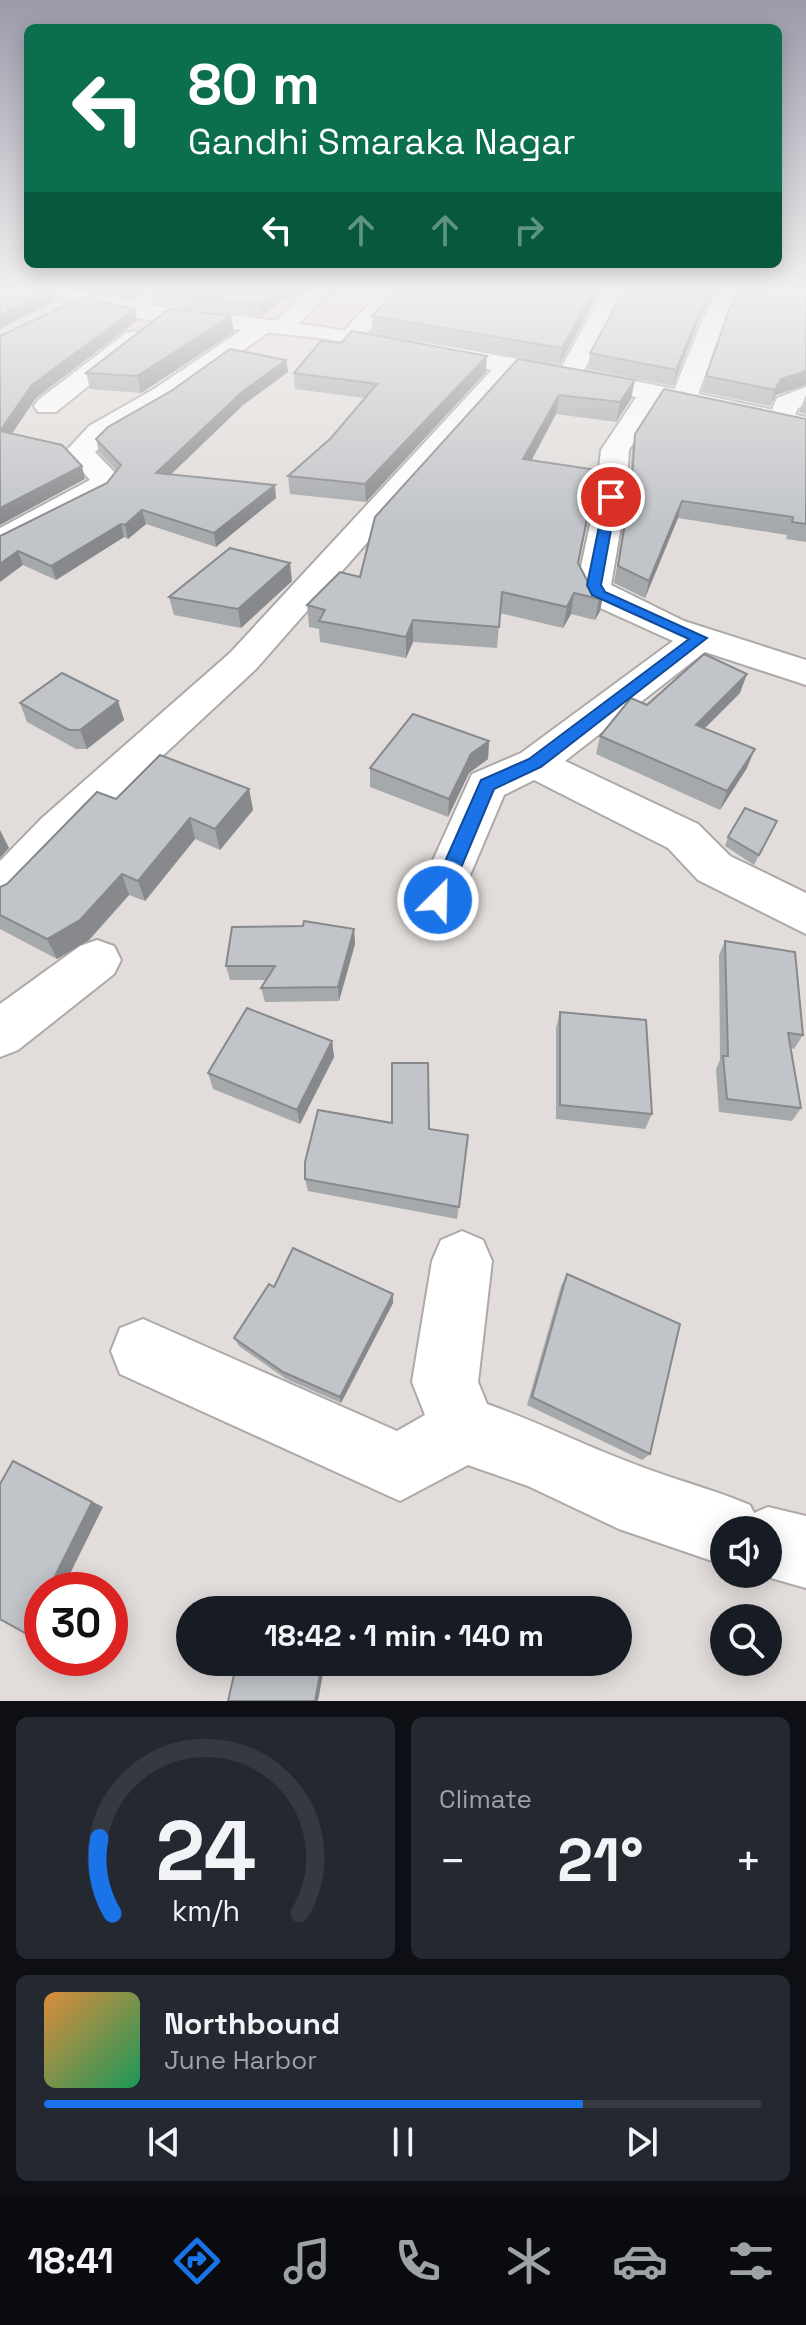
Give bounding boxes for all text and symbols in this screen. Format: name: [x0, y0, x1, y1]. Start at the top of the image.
text: 80 m: [188, 49, 320, 120]
icon: left: [56, 56, 160, 160]
text: Gandhi Smaraka Nagar: [188, 119, 576, 165]
icon: left: [255, 208, 299, 252]
icon: ahead: [339, 208, 383, 252]
icon: ahead: [423, 208, 467, 252]
icon: right: [507, 208, 551, 252]
pin: [577, 463, 645, 531]
icon: arrive: [589, 475, 633, 519]
position arrow: [396, 858, 480, 942]
map controls: [710, 1516, 782, 1676]
button: sound: [710, 1516, 782, 1588]
speed limit sign: 30: [24, 1572, 128, 1676]
button: search: [710, 1604, 782, 1676]
text: 18:42 · 1 min · 140 m: [264, 1616, 544, 1655]
text: Climate: [439, 1782, 532, 1816]
text: 24: [155, 1798, 256, 1904]
text: 21°: [557, 1822, 644, 1899]
text: −: [439, 1833, 466, 1889]
text: +: [735, 1833, 762, 1889]
text: km/h: [171, 1893, 240, 1929]
text: Northbound: [164, 2004, 340, 2043]
text: June Harbor: [164, 2043, 317, 2077]
icon: previous: [142, 2120, 186, 2164]
icon: pause: [381, 2120, 425, 2164]
icon: next: [620, 2120, 664, 2164]
icon: directions: [169, 2233, 225, 2289]
icon: music: [279, 2233, 335, 2289]
icon: phone: [390, 2233, 446, 2289]
icon: climate: [501, 2233, 557, 2289]
icon: car: [612, 2233, 668, 2289]
icon: filters: [723, 2233, 779, 2289]
text: 18:41: [27, 2238, 114, 2284]

